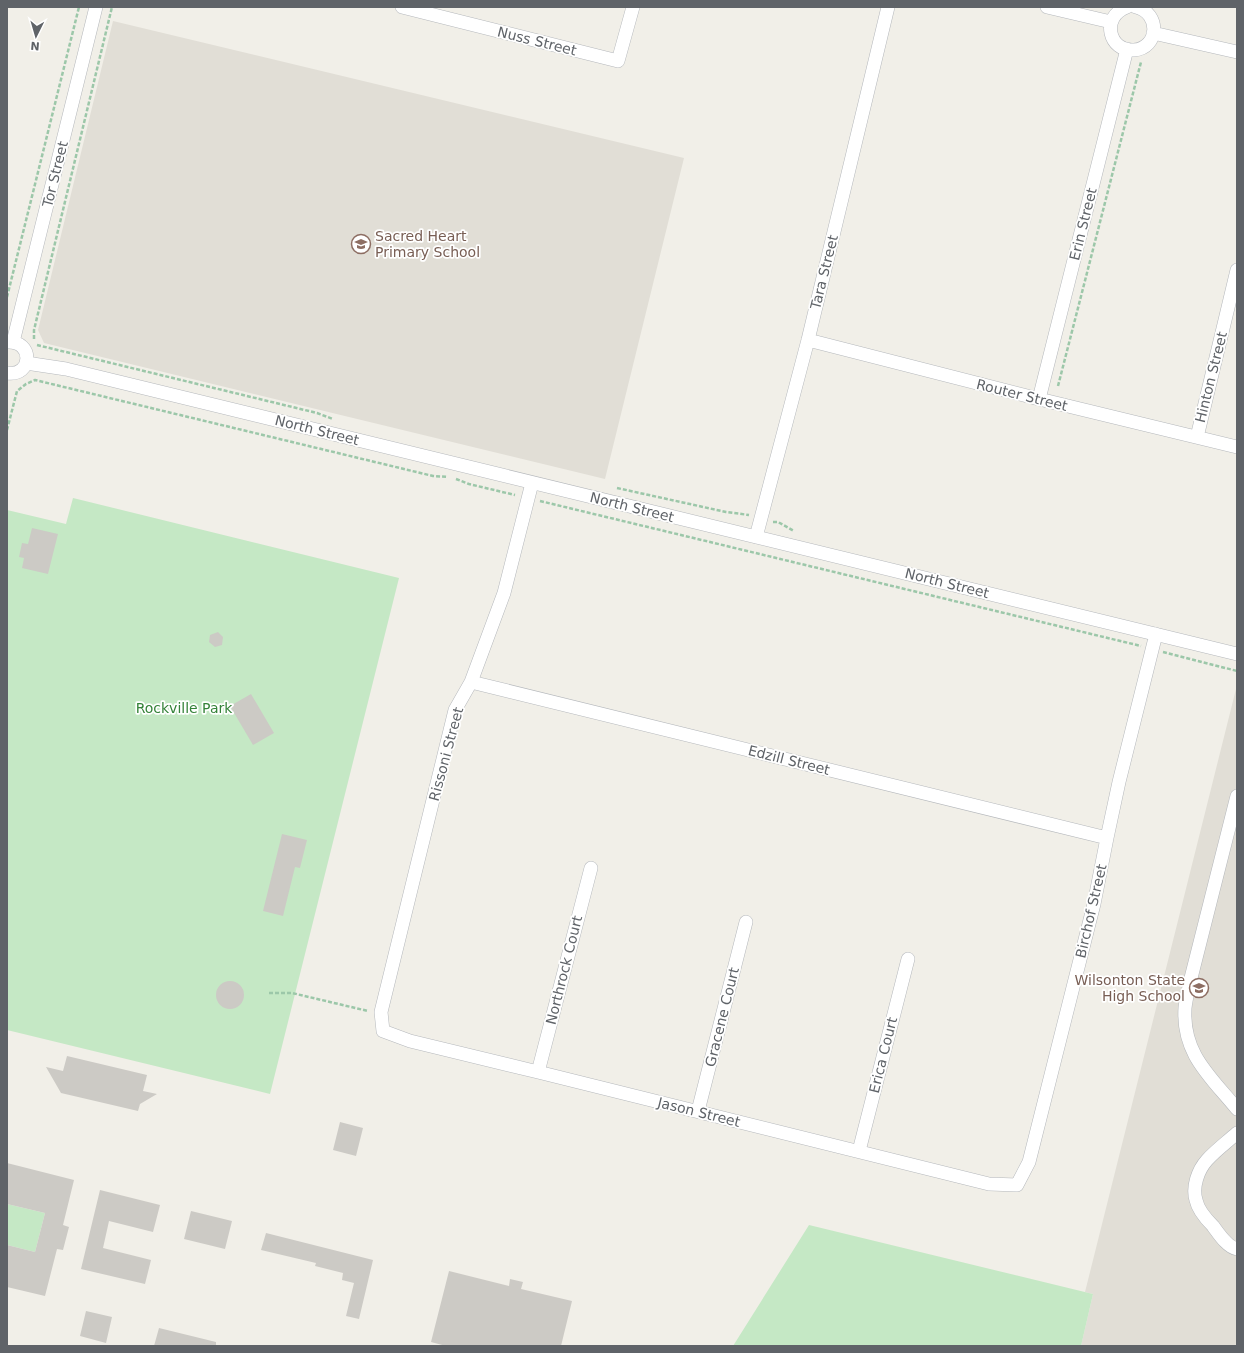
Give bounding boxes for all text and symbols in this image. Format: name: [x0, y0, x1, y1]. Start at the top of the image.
north arrow: [16, 16, 56, 56]
street label: Nuss Street: [496, 23, 579, 59]
text: N: [30, 39, 40, 52]
street label: Tor Street: [39, 139, 71, 210]
street label: Erin Street: [1066, 185, 1100, 262]
place label: Sacred Heart Primary School: [375, 228, 480, 260]
school or university icon: Sacred Heart Primary School: [350, 233, 372, 255]
street label: Tara Street: [807, 233, 841, 312]
street label: Hinton Street: [1192, 329, 1230, 424]
street label: Router Street: [975, 376, 1070, 414]
street label: North Street: [273, 412, 361, 448]
street label: North Street: [588, 489, 676, 525]
street label: North Street: [903, 565, 991, 601]
park label: Rockville Park: [136, 700, 233, 716]
street label: Rissoni Street: [426, 705, 466, 803]
street label: Edzill Street: [746, 742, 832, 778]
street label: Birchof Street: [1072, 862, 1110, 960]
street label: Northrock Court: [543, 913, 585, 1026]
street label: Gracene Court: [702, 965, 742, 1068]
place label: Wilsonton State High School: [1075, 972, 1185, 1004]
school or university icon: Wilsonton State High School: [1188, 977, 1210, 999]
street label: Erica Court: [866, 1015, 900, 1095]
street label: Jason Street: [655, 1094, 742, 1130]

